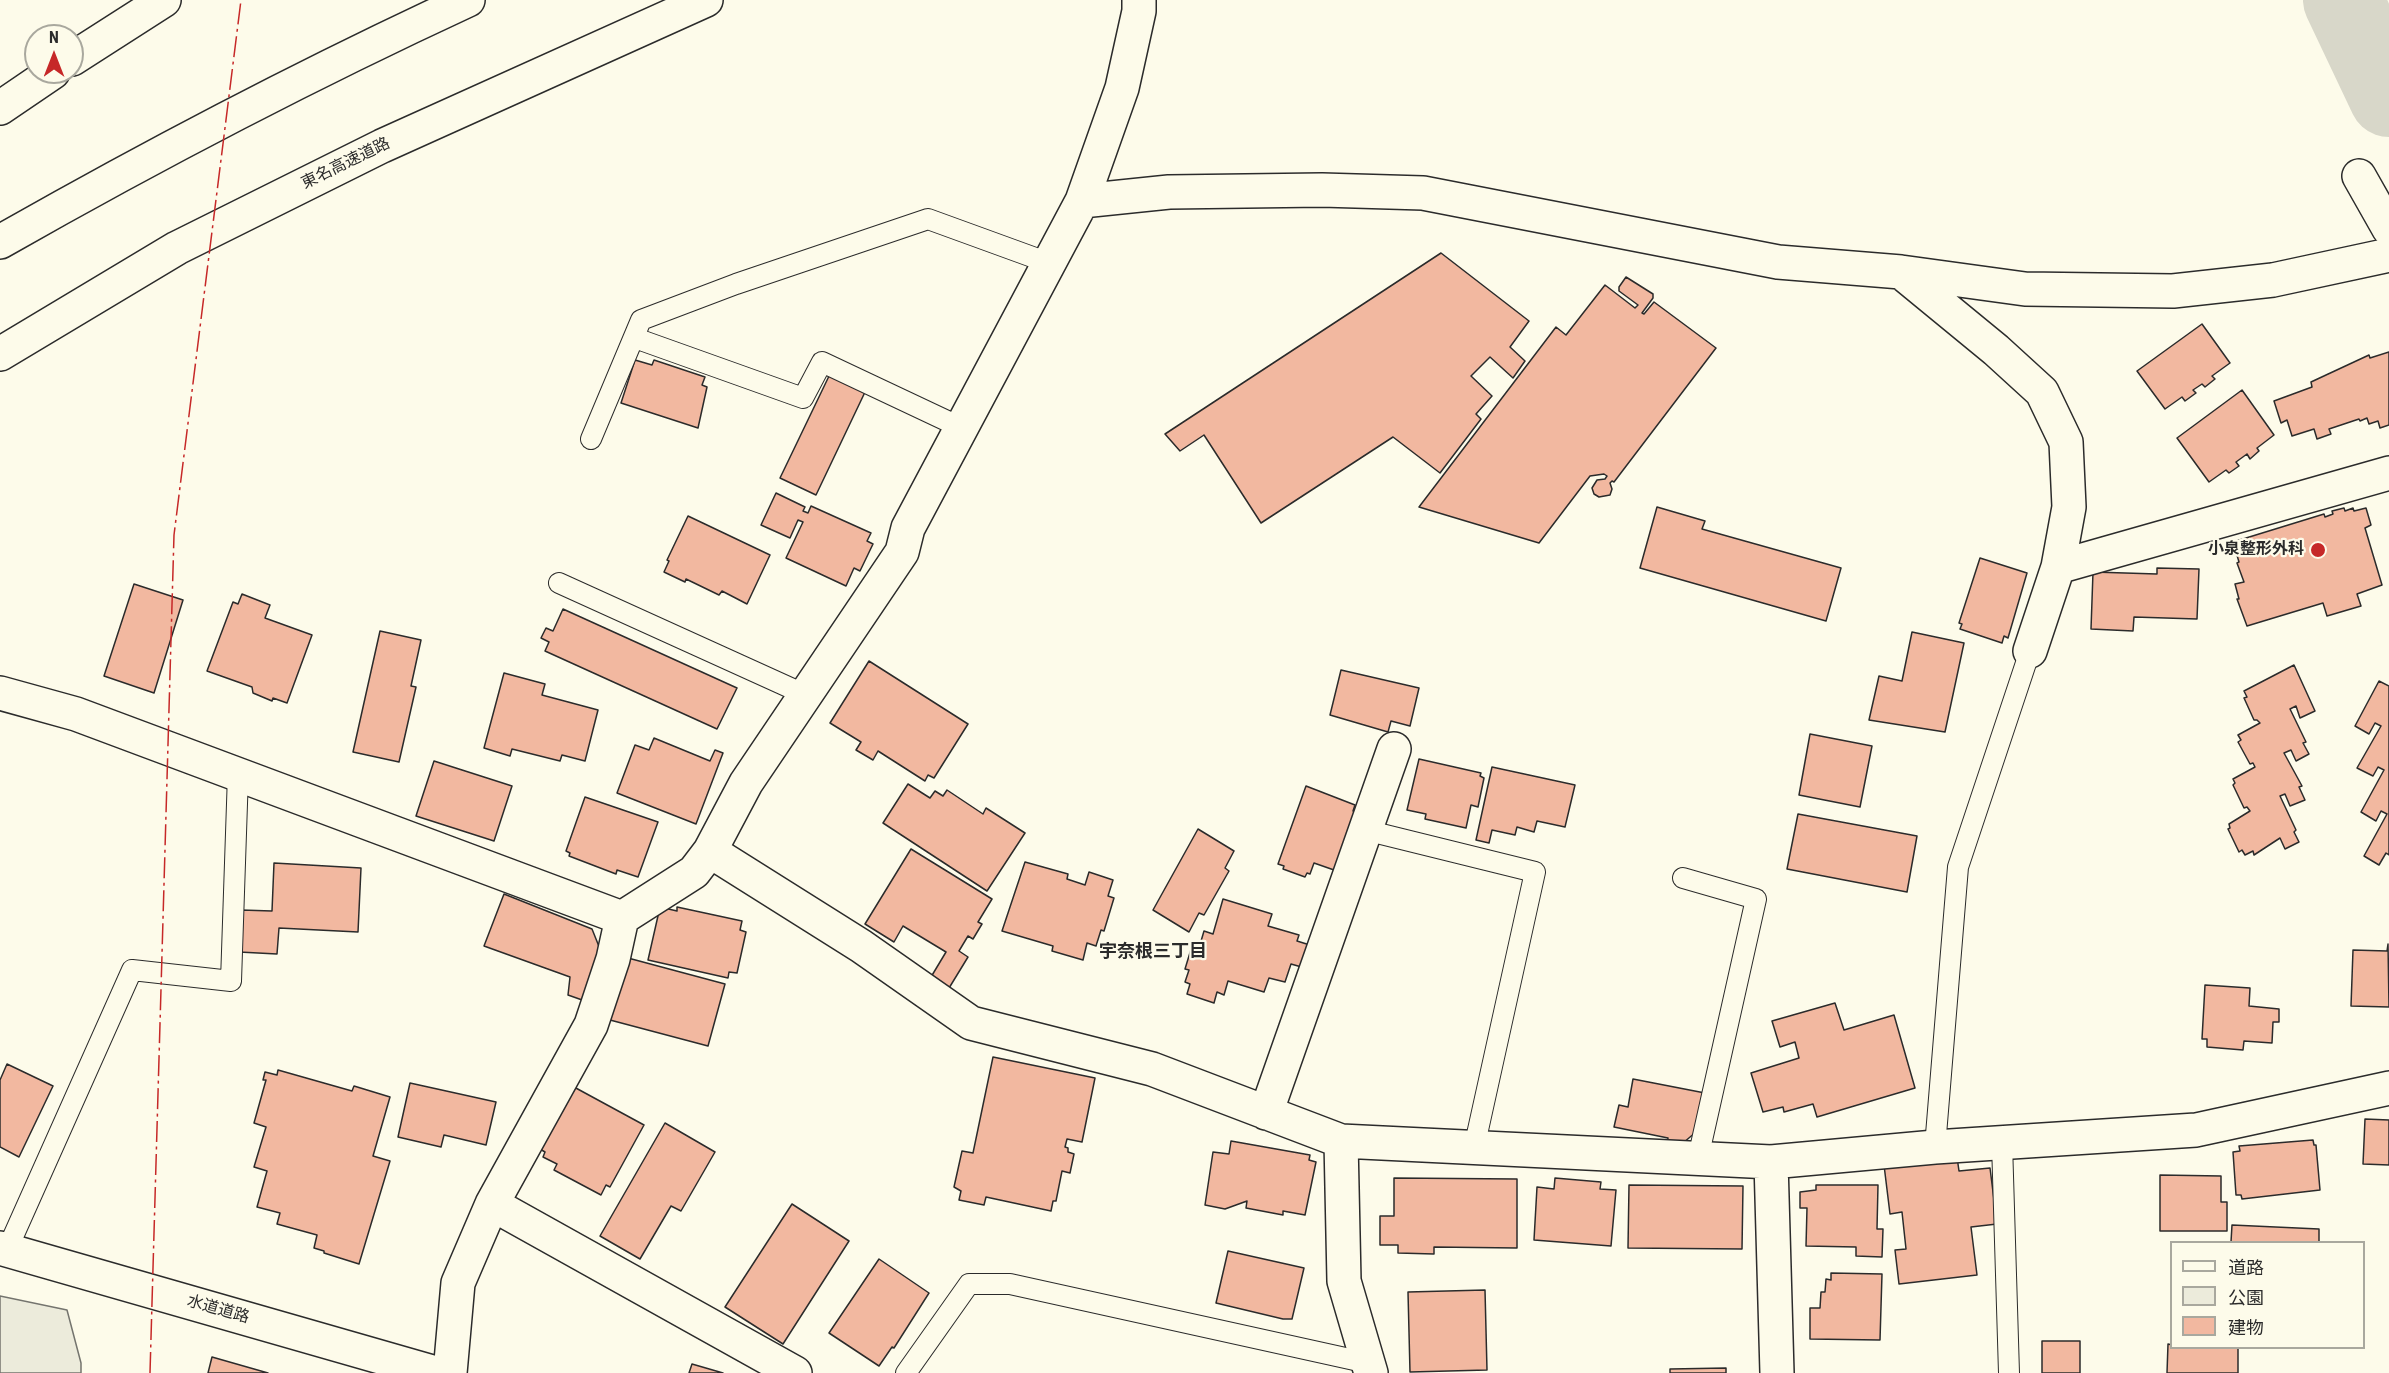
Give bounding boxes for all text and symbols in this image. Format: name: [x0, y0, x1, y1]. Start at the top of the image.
north arrow: [24, 24, 84, 84]
text: N: [49, 28, 59, 47]
street label: 東名高速道路: [299, 134, 393, 194]
place label: 小泉整形外科: [2208, 540, 2304, 560]
marker: 小泉整形外科: [2309, 541, 2327, 559]
district label: 宇奈根三丁目: [1099, 941, 1207, 963]
legend: [2170, 1241, 2365, 1349]
text: 道路: [2228, 1257, 2264, 1278]
text: 公園: [2228, 1287, 2264, 1308]
street label: 水道道路: [185, 1292, 251, 1328]
text: 建物: [2228, 1317, 2264, 1338]

